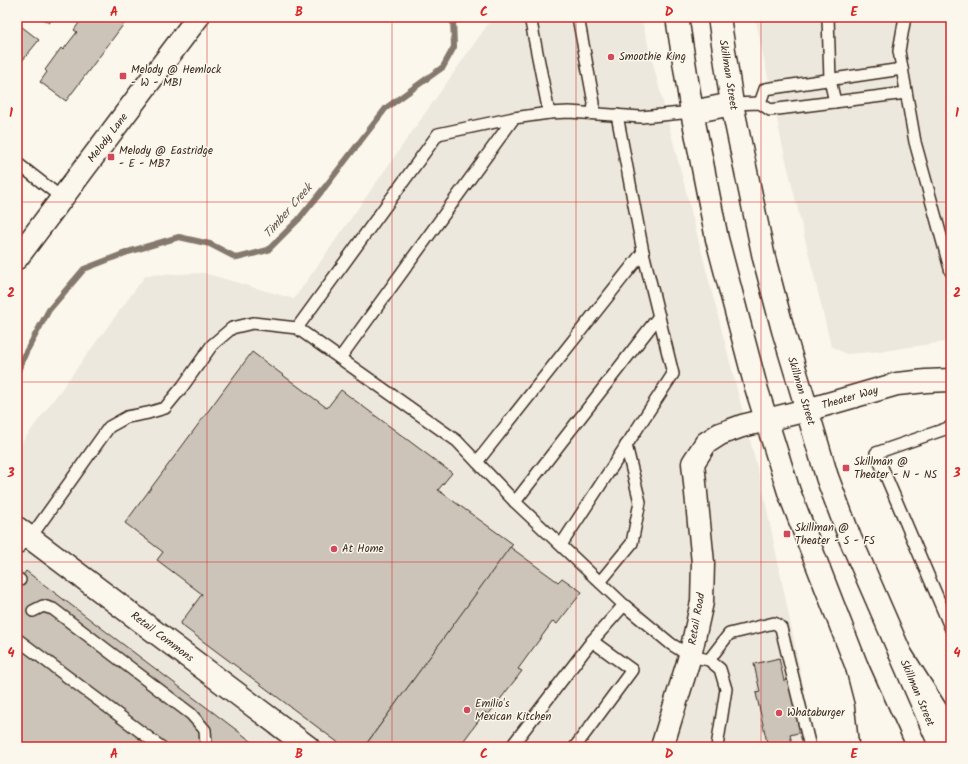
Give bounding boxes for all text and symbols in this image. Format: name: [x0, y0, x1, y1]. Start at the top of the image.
text: A: [110, 2, 118, 23]
text: B: [295, 2, 303, 23]
text: C: [480, 2, 488, 23]
text: D: [665, 2, 674, 23]
text: E: [850, 2, 858, 23]
street label: Skillman Street: [714, 38, 743, 112]
place label: Smoothie King: [619, 48, 686, 66]
marker: Smoothie King: [606, 52, 616, 62]
place label: Melody @ Hemlock - W - MB1: [131, 61, 222, 92]
marker: Melody @ Hemlock - W - MB1: [118, 71, 128, 81]
text: 1: [9, 103, 13, 124]
text: 1: [955, 103, 959, 124]
street label: Melody Lane: [83, 109, 133, 167]
place label: Melody @ Eastridge - E - MB7: [119, 142, 213, 173]
marker: Melody @ Eastridge - E - MB7: [106, 152, 116, 162]
water label: Timber Creek: [259, 178, 319, 242]
text: 2: [7, 283, 15, 304]
text: 2: [953, 283, 961, 304]
street label: Skillman Street: [782, 354, 820, 428]
street label: Theater Way: [820, 381, 881, 415]
place label: Skillman @ Theater - N - NS: [854, 453, 937, 484]
text: 3: [6, 463, 15, 484]
marker: Skillman @ Theater - N - NS: [841, 463, 851, 473]
text: 3: [952, 463, 961, 484]
place label: Skillman @ Theater - S - FS: [795, 519, 875, 550]
marker: Skillman @ Theater - S - FS: [782, 529, 792, 539]
place label: At Home: [342, 540, 383, 558]
marker: At Home: [329, 544, 339, 554]
street label: Retail Road: [684, 591, 711, 646]
street label: Retail Commons: [127, 607, 198, 667]
text: 4: [7, 643, 15, 664]
text: 4: [953, 643, 961, 664]
street label: Skillman Street: [895, 657, 939, 730]
place label: Emilio's Mexican Kitchen: [475, 695, 551, 726]
place label: Whataburger: [787, 704, 846, 722]
marker: Emilio's Mexican Kitchen: [462, 705, 472, 715]
marker: Whataburger: [774, 708, 784, 718]
text: A: [110, 744, 118, 764]
text: B: [295, 744, 303, 764]
text: C: [480, 744, 488, 764]
text: D: [665, 744, 674, 764]
text: E: [850, 744, 858, 764]

